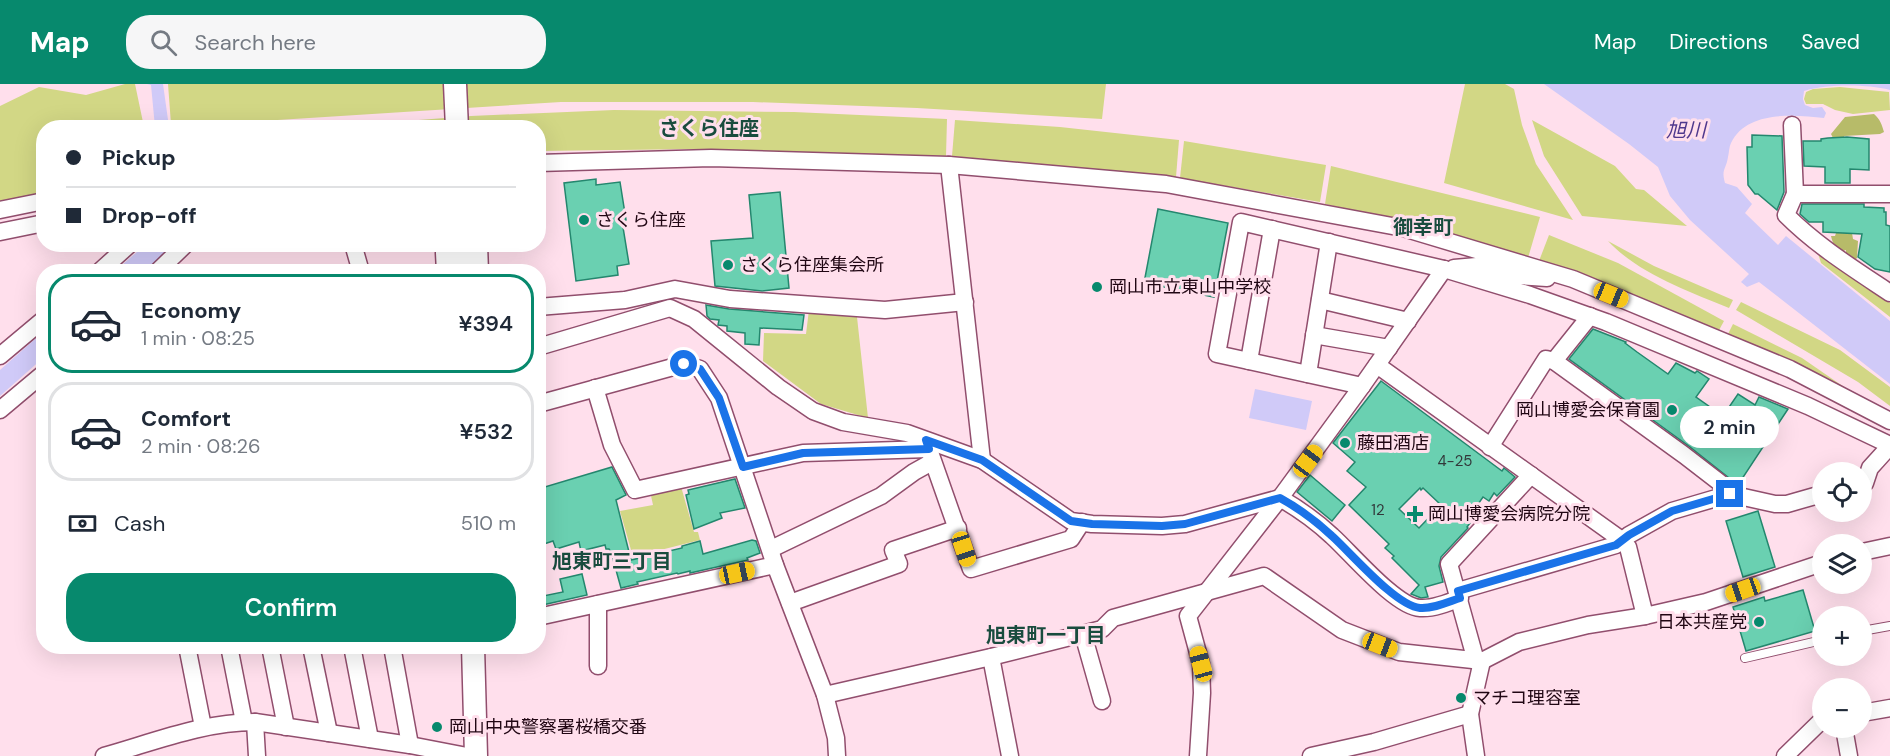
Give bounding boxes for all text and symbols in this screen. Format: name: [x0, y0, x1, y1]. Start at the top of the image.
search box: [126, 15, 546, 69]
text: Map: [30, 24, 90, 61]
icon: search: [147, 26, 180, 59]
text: Search here: [195, 28, 316, 57]
text: Map: [1594, 28, 1636, 56]
text: Directions: [1669, 28, 1768, 56]
text: Saved: [1801, 28, 1860, 56]
district label: さくら住座: [659, 115, 759, 141]
water label: 旭川: [1666, 117, 1708, 143]
text: Pickup: [102, 143, 176, 172]
text: Drop-off: [102, 201, 197, 230]
place label: さくら住座: [596, 208, 686, 232]
marker: さくら住座: [577, 213, 591, 227]
district label: 御幸町: [1393, 214, 1453, 240]
place label: さくら住座集会所: [740, 253, 884, 277]
marker: さくら住座集会所: [721, 258, 735, 272]
place label: 岡山市立東山中学校: [1109, 275, 1271, 299]
marker: 岡山市立東山中学校: [1090, 280, 1104, 294]
car: [1591, 280, 1631, 310]
text: Economy: [141, 296, 241, 325]
icon: car: [69, 297, 123, 351]
text: ¥394: [458, 309, 513, 338]
text: 1 min · 08:25: [141, 325, 255, 351]
route start: [670, 350, 697, 377]
place label: 岡山博愛会保育園: [1516, 398, 1660, 422]
marker: 岡山博愛会保育園: [1665, 403, 1679, 417]
text: Comfort: [141, 404, 231, 433]
icon: car: [69, 405, 123, 459]
callout: 2 min: [1680, 407, 1780, 449]
text: 2 min: [1703, 414, 1756, 440]
text: ¥532: [460, 417, 513, 446]
place label: 藤田酒店: [1357, 431, 1429, 455]
text: 2 min · 08:26: [141, 433, 261, 459]
marker: 藤田酒店: [1338, 436, 1352, 450]
car: [1290, 441, 1326, 481]
house number: 4-25: [1437, 451, 1473, 471]
map controls: [1812, 462, 1872, 738]
button: locate: [1812, 462, 1872, 522]
route end: [1716, 480, 1743, 507]
house number: 12: [1371, 500, 1385, 520]
place label: 岡山博愛会病院分院: [1428, 502, 1590, 526]
marker: 岡山博愛会病院分院: [1406, 505, 1424, 523]
icon: cash: [66, 507, 99, 540]
text: Cash: [114, 509, 165, 538]
text: 510 m: [461, 510, 516, 536]
car: [950, 529, 978, 569]
button: layers: [1812, 534, 1872, 594]
district label: 旭東町三丁目: [552, 548, 672, 574]
car: [718, 560, 756, 586]
button: Confirm: [66, 573, 516, 642]
car: [1723, 576, 1763, 604]
button: +: [1812, 606, 1872, 666]
place label: 日本共産党: [1657, 610, 1747, 634]
marker: 日本共産党: [1752, 615, 1766, 629]
district label: 旭東町一丁目: [986, 622, 1106, 648]
car: [1360, 630, 1400, 660]
car: [1188, 644, 1214, 684]
button: −: [1812, 678, 1872, 738]
place label: マチコ理容室: [1473, 686, 1581, 710]
marker: マチコ理容室: [1454, 691, 1468, 705]
place label: 岡山中央警察署桜橋交番: [449, 715, 647, 739]
marker: 岡山中央警察署桜橋交番: [430, 720, 444, 734]

